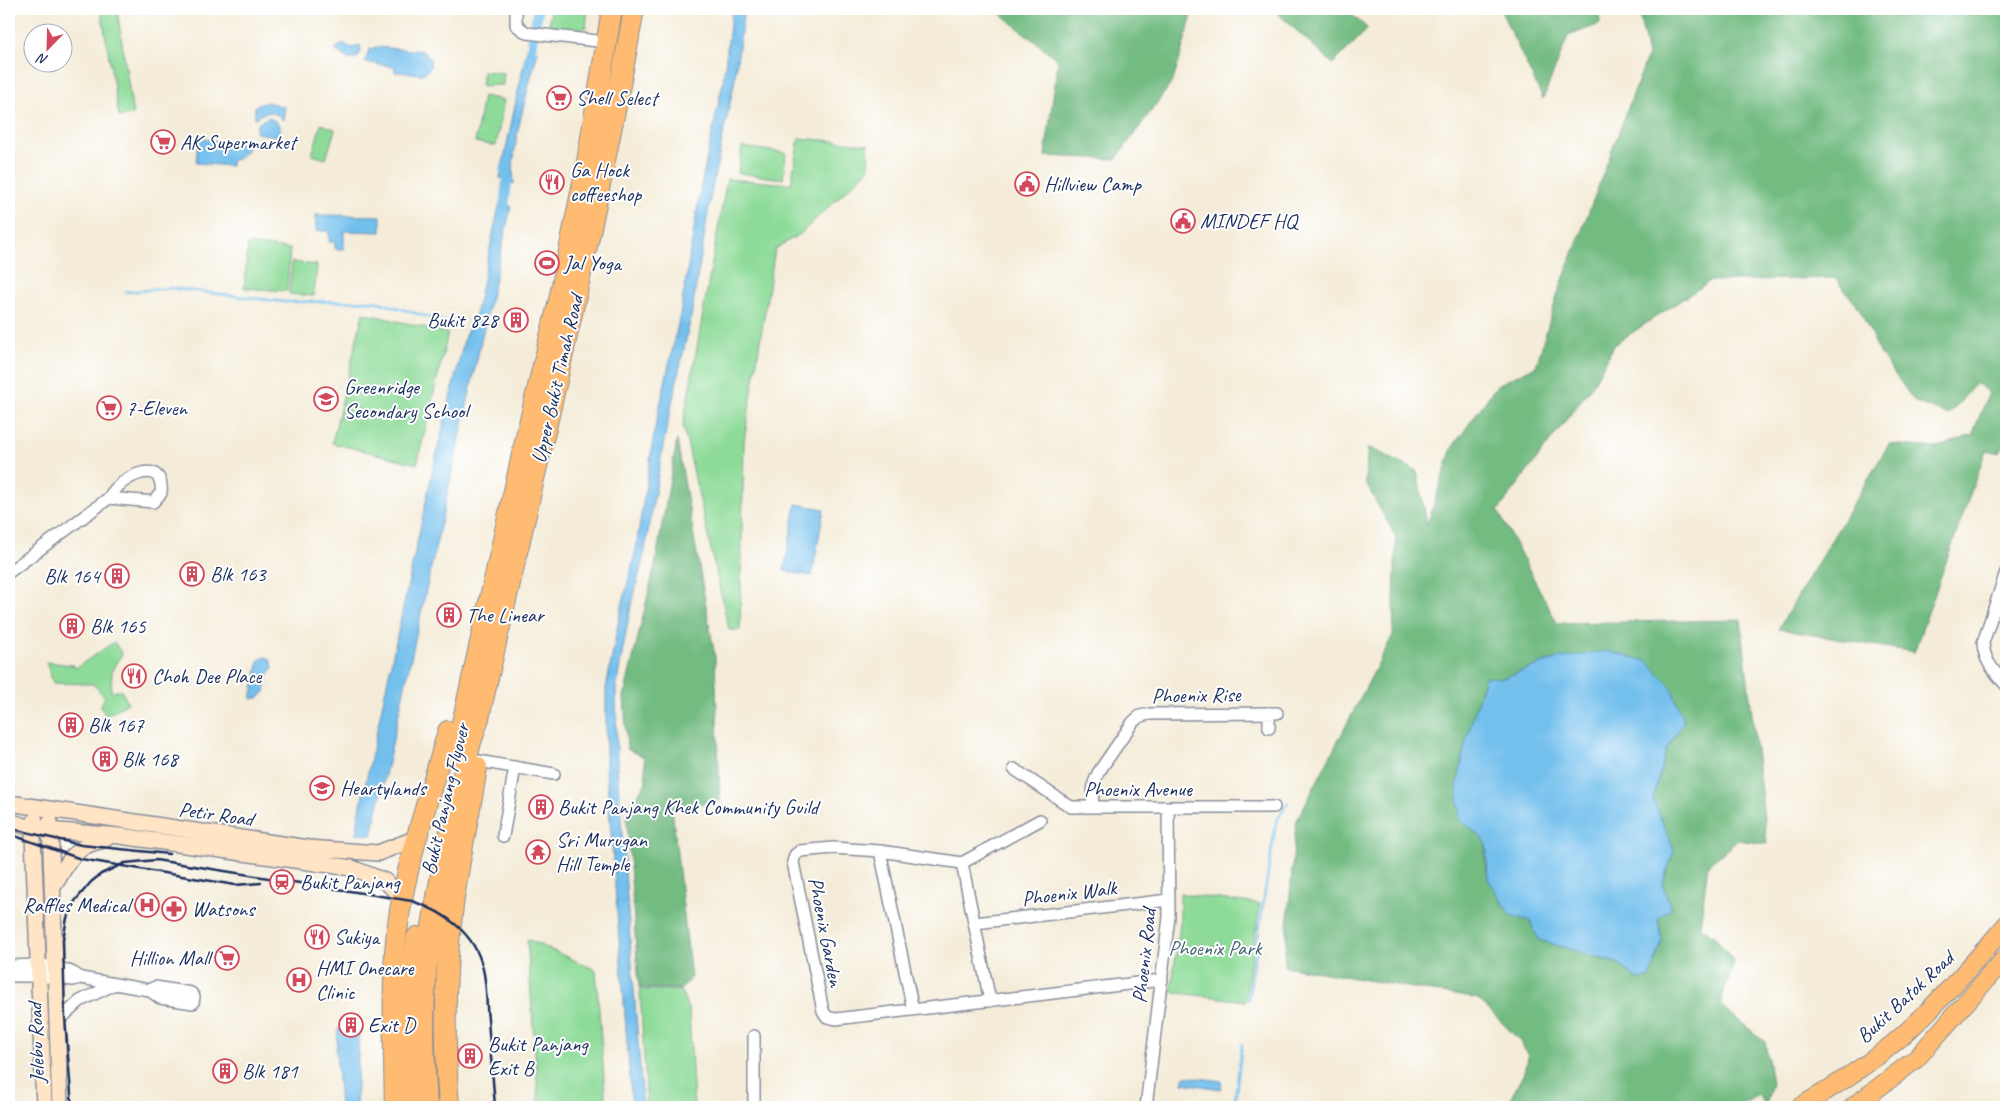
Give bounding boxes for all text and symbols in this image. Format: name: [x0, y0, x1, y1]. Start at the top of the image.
north arrow: [22, 22, 72, 72]
text: N: [34, 49, 50, 69]
supermarket icon: Shell Select: [546, 85, 572, 111]
place label: Shell Select: [576, 85, 660, 111]
supermarket icon: AK Supermarket: [150, 129, 176, 155]
place label: AK Supermarket: [180, 129, 299, 155]
place label: Ga Hock coffeeshop: [570, 157, 642, 207]
restaurant icon: Ga Hock coffeeshop: [539, 169, 565, 195]
public building icon: Hillview Camp: [1014, 171, 1040, 197]
place label: Hillview Camp: [1044, 171, 1143, 197]
public building icon: MINDEF HQ: [1170, 208, 1196, 234]
place label: MINDEF HQ: [1200, 208, 1299, 234]
sports icon: Jal Yoga: [534, 250, 560, 276]
place label: Jal Yoga: [563, 250, 623, 276]
street label: Upper Bukit Timah Road: [525, 289, 590, 466]
place label: Bukit 828: [427, 307, 501, 333]
building icon: Bukit 828: [503, 307, 529, 333]
place label: Greenridge Secondary School: [344, 374, 471, 424]
school or university icon: Greenridge Secondary School: [313, 386, 339, 412]
supermarket icon: 7-Eleven: [96, 395, 122, 421]
place label: 7-Eleven: [126, 395, 189, 421]
building icon: Blk 163: [179, 561, 205, 587]
place label: Blk 163: [210, 561, 267, 587]
place label: Blk 164: [44, 563, 103, 589]
building icon: Blk 164: [104, 563, 130, 589]
building icon: The Linear: [436, 602, 462, 628]
place label: The Linear: [466, 602, 545, 628]
building icon: Blk 165: [59, 613, 85, 639]
place label: Blk 165: [90, 613, 147, 639]
restaurant icon: Choh Dee Place: [121, 663, 147, 689]
place label: Choh Dee Place: [152, 663, 263, 689]
street label: Phoenix Rise: [1151, 681, 1242, 709]
building icon: Blk 167: [58, 712, 84, 738]
place label: Blk 167: [88, 712, 145, 738]
street label: Bukit Panjang Flyover: [415, 719, 476, 877]
building icon: Blk 168: [92, 746, 118, 772]
place label: Blk 168: [122, 746, 180, 772]
school or university icon: Heartylands: [309, 775, 335, 801]
place label: Heartylands: [340, 775, 428, 801]
street label: Phoenix Avenue: [1084, 776, 1193, 802]
building icon: Bukit Panjang Khek Community Guild: [528, 794, 554, 820]
place label: Bukit Panjang Khek Community Guild: [558, 794, 821, 820]
street label: Petir Road: [177, 796, 258, 832]
place label: Sri Murugan Hill Temple: [556, 827, 648, 877]
temple icon: Sri Murugan Hill Temple: [525, 839, 551, 865]
station icon: Bukit Panjang: [269, 869, 295, 895]
place label: Bukit Panjang: [300, 869, 401, 895]
street label: Phoenix Walk: [1020, 874, 1119, 912]
street label: Phoenix Garden: [803, 875, 850, 991]
place label: Raffles Medical: [23, 892, 133, 918]
hospital icon: Raffles Medical: [134, 892, 160, 918]
pharmacy icon: Watsons: [161, 896, 187, 922]
place label: Watsons: [192, 896, 256, 922]
street label: Phoenix Road: [1126, 904, 1162, 1004]
restaurant icon: Sukiya: [304, 924, 330, 950]
place label: Sukiya: [334, 924, 382, 950]
park label: Phoenix Park: [1169, 935, 1263, 961]
street label: Bukit Batok Road: [1851, 943, 1962, 1049]
place label: Hillion Mall: [130, 945, 213, 971]
supermarket icon: Hillion Mall: [214, 945, 240, 971]
place label: HMI Onecare Clinic: [316, 955, 414, 1005]
hospital icon: HMI Onecare Clinic: [286, 967, 312, 993]
street label: Jelebu Road: [22, 999, 50, 1085]
building icon: Exit D: [338, 1012, 364, 1038]
place label: Exit D: [368, 1012, 417, 1038]
place label: Bukit Panjang Exit B: [488, 1031, 589, 1081]
building icon: Bukit Panjang Exit B: [457, 1043, 483, 1069]
building icon: Blk 181: [212, 1058, 238, 1084]
place label: Blk 181: [242, 1058, 299, 1084]

